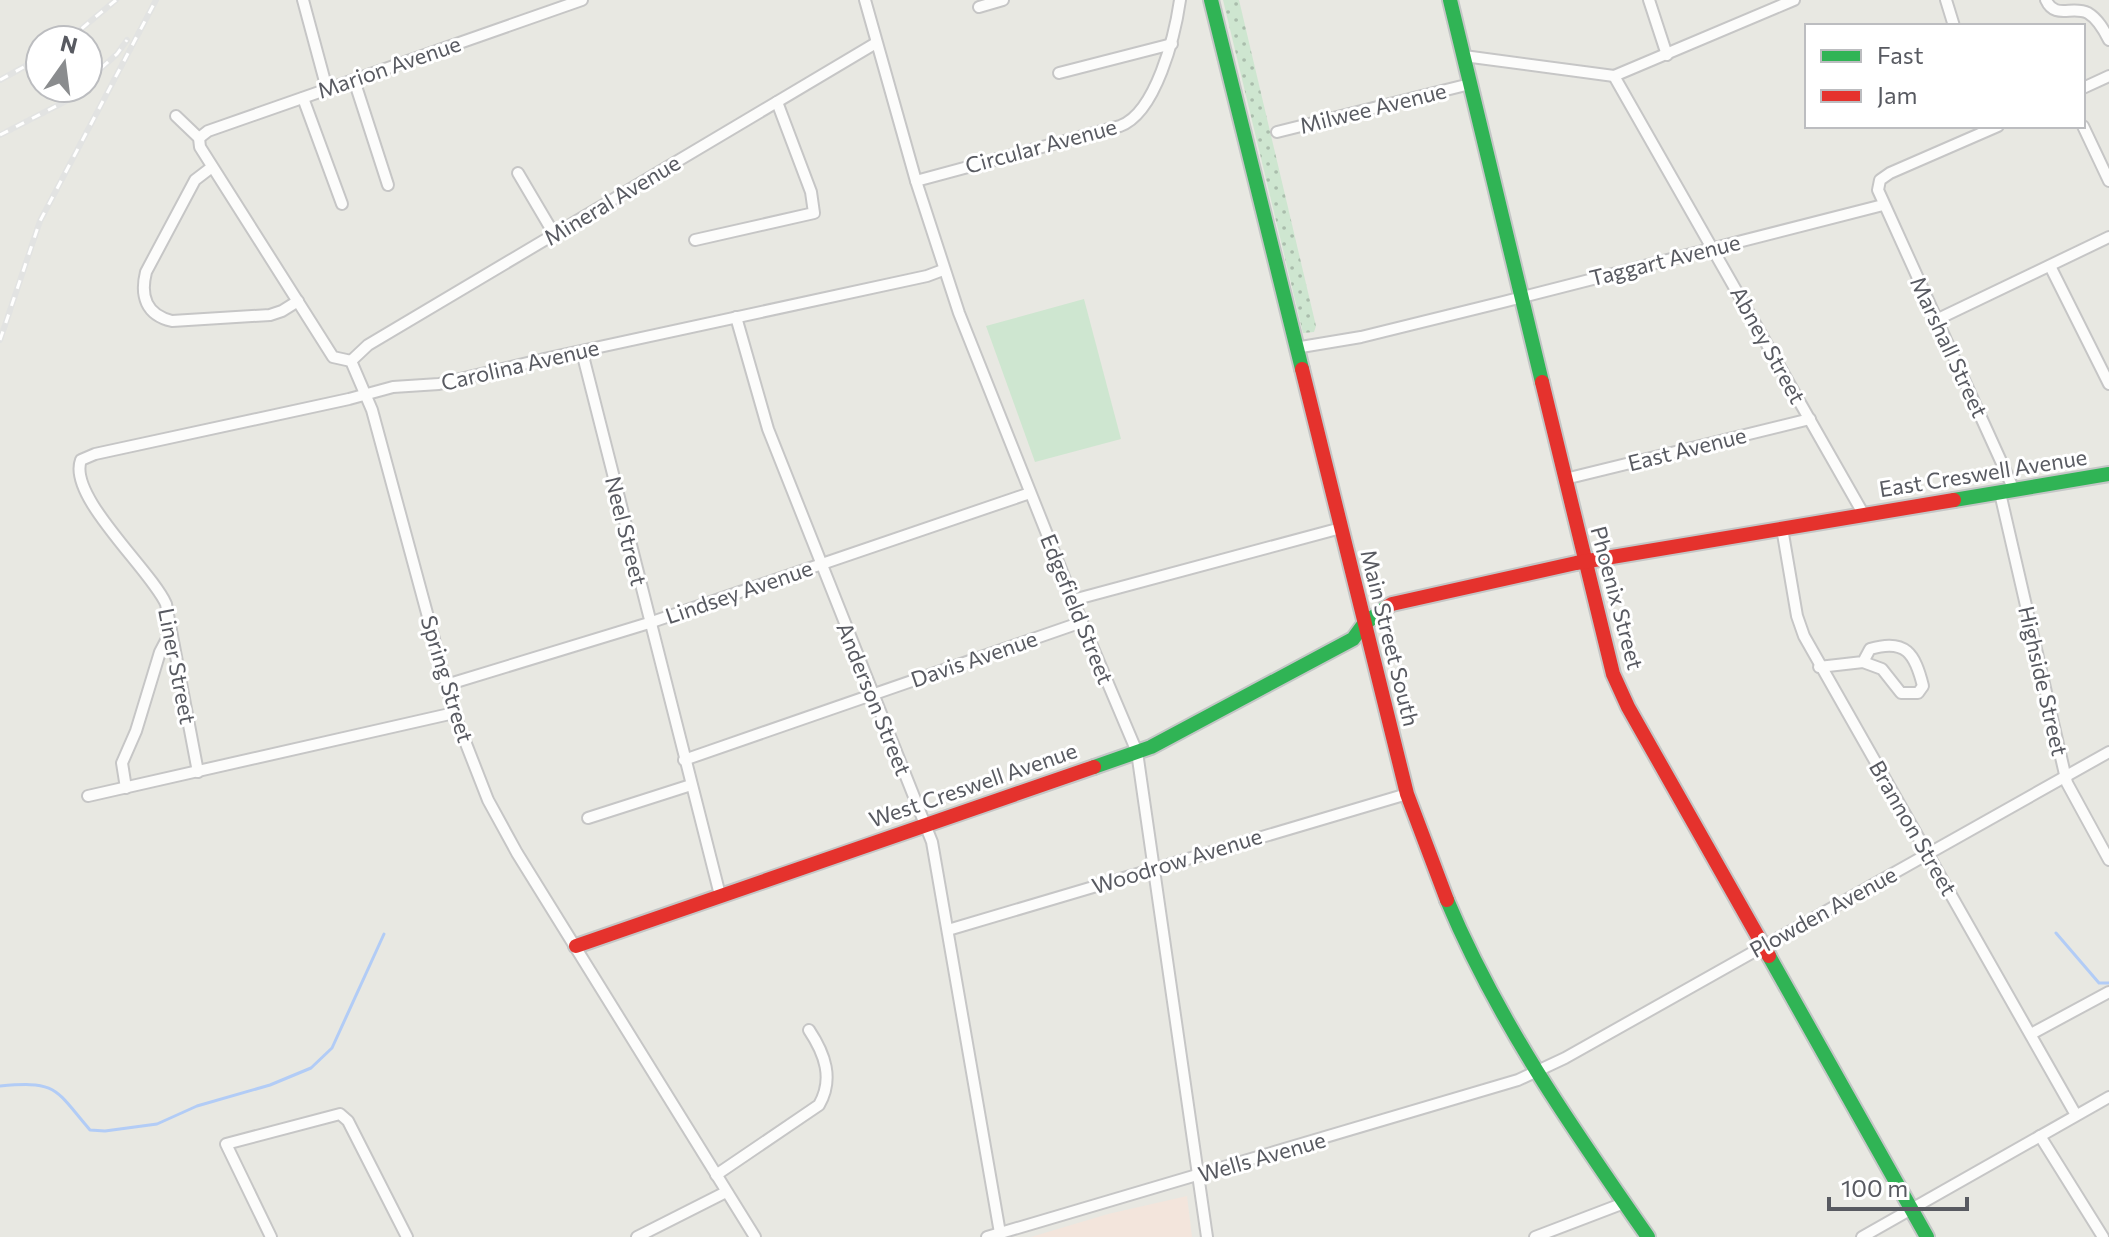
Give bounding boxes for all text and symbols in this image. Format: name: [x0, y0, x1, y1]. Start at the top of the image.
north arrow: [24, 24, 104, 104]
legend: [1805, 24, 2085, 128]
text: N: [58, 29, 80, 59]
street label: Marion Avenue: [313, 29, 464, 104]
text: Fast: [1877, 40, 1924, 69]
street label: Milwee Avenue: [1297, 76, 1449, 139]
text: Jam: [1877, 80, 1917, 109]
street label: Circular Avenue: [962, 112, 1120, 179]
street label: Mineral Avenue: [539, 148, 685, 251]
street label: Taggart Avenue: [1587, 228, 1743, 291]
street label: Marshall Street: [1905, 272, 1994, 422]
street label: Abney Street: [1725, 281, 1812, 408]
street label: Carolina Avenue: [438, 333, 601, 396]
street label: East Avenue: [1625, 421, 1749, 476]
street label: East Creswell Avenue: [1877, 443, 2089, 502]
street label: Neel Street: [600, 473, 653, 588]
street label: Phoenix Street: [1585, 523, 1650, 673]
street label: Edgefield Street: [1035, 530, 1120, 688]
street label: Main Street South: [1355, 547, 1426, 729]
street label: Lindsey Avenue: [662, 554, 816, 629]
street label: Highside Street: [2013, 603, 2074, 758]
street label: Liner Street: [153, 606, 202, 726]
street label: Spring Street: [415, 612, 480, 746]
street label: Anderson Street: [831, 618, 917, 779]
street label: Davis Avenue: [907, 624, 1041, 693]
street label: West Creswell Avenue: [865, 736, 1080, 833]
street label: Brannon Street: [1864, 755, 1963, 900]
street label: Woodrow Avenue: [1089, 822, 1265, 899]
street label: Plowden Avenue: [1745, 860, 1901, 963]
street label: Wells Avenue: [1195, 1125, 1329, 1188]
scale bar: [1829, 1161, 1967, 1211]
text: 100 m: [1841, 1173, 1908, 1202]

